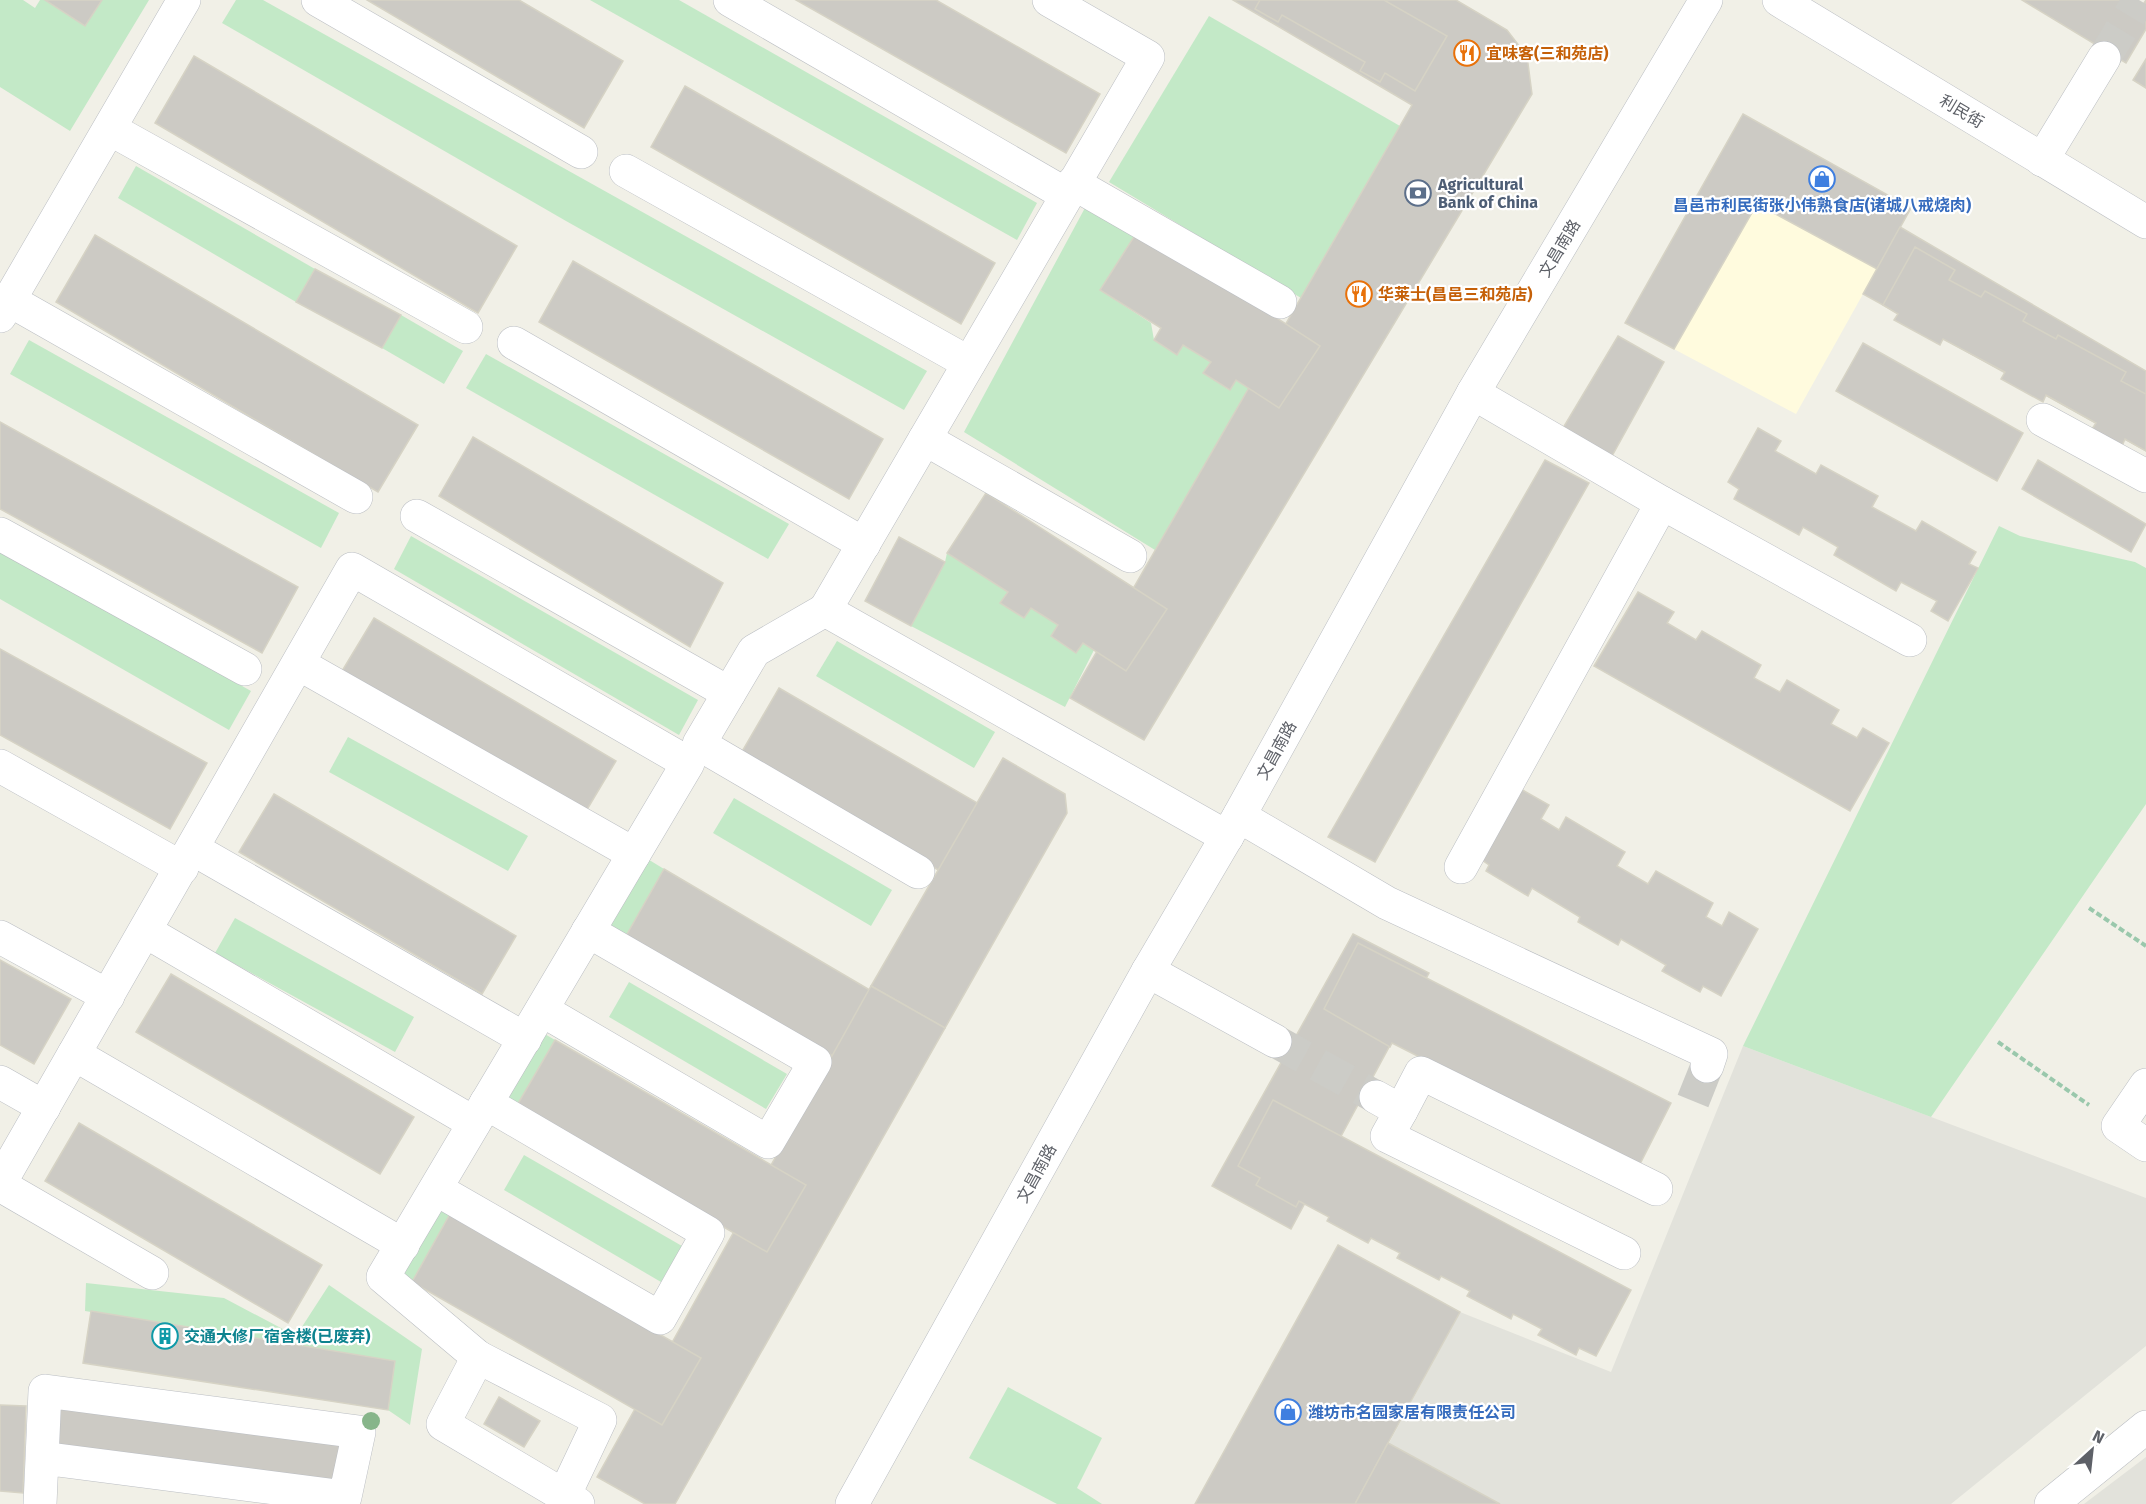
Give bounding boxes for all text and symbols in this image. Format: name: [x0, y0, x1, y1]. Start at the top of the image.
restaurant icon: 宜味客(三和苑店): [1452, 38, 1482, 68]
place label: 宜味客(三和苑店): [1486, 44, 1608, 63]
street label: 利民街: [1936, 91, 1987, 132]
shop icon: 昌邑市利民街张小伟熟食店(诸城八戒烧肉): [1807, 164, 1837, 194]
place label: Agricultural Bank of China: [1437, 175, 1538, 212]
bank icon: Agricultural Bank of China: [1403, 178, 1433, 208]
place label: 昌邑市利民街张小伟熟食店(诸城八戒烧肉): [1673, 196, 1971, 215]
street label: 文昌南路: [1535, 216, 1584, 281]
restaurant icon: 华莱士(昌邑三和苑店): [1344, 279, 1374, 309]
place label: 华莱士(昌邑三和苑店): [1378, 285, 1532, 304]
street label: 文昌南路: [1253, 718, 1300, 783]
street label: 文昌南路: [1013, 1141, 1060, 1206]
building icon: 交通大修厂宿舍楼(已废弃): [150, 1321, 180, 1351]
place label: 交通大修厂宿舍楼(已废弃): [184, 1327, 370, 1346]
shop icon: 潍坊市名园家居有限责任公司: [1273, 1397, 1303, 1427]
place label: 潍坊市名园家居有限责任公司: [1308, 1403, 1516, 1422]
north arrow: [2062, 1420, 2122, 1480]
text: N: [2090, 1426, 2108, 1448]

